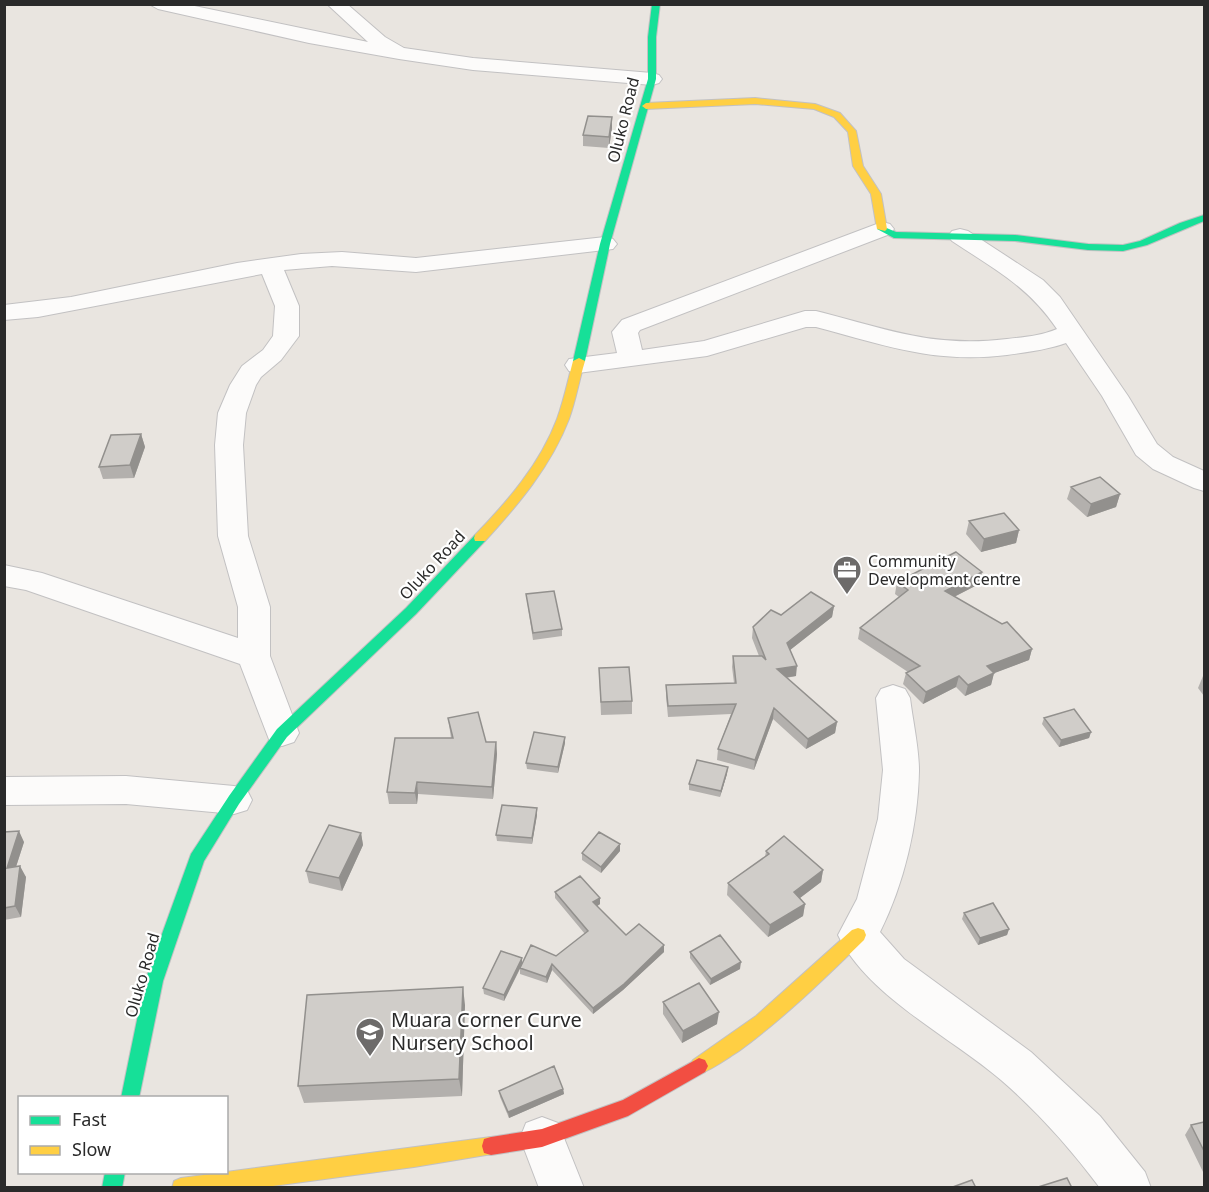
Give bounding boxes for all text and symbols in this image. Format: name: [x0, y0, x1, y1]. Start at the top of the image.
street label: Oluko Road: [602, 75, 644, 165]
street label: Oluko Road: [394, 526, 470, 604]
place label: Community Development centre: [868, 550, 1021, 590]
office icon: Community Development centre: [831, 554, 863, 596]
street label: Oluko Road: [119, 930, 165, 1020]
place label: Muara Corner Curve Nursery School: [391, 1006, 582, 1056]
school or university icon: Muara Corner Curve Nursery School: [354, 1016, 386, 1058]
legend: [18, 1096, 228, 1174]
text: Fast: [72, 1107, 107, 1131]
text: Slow: [72, 1137, 111, 1161]

